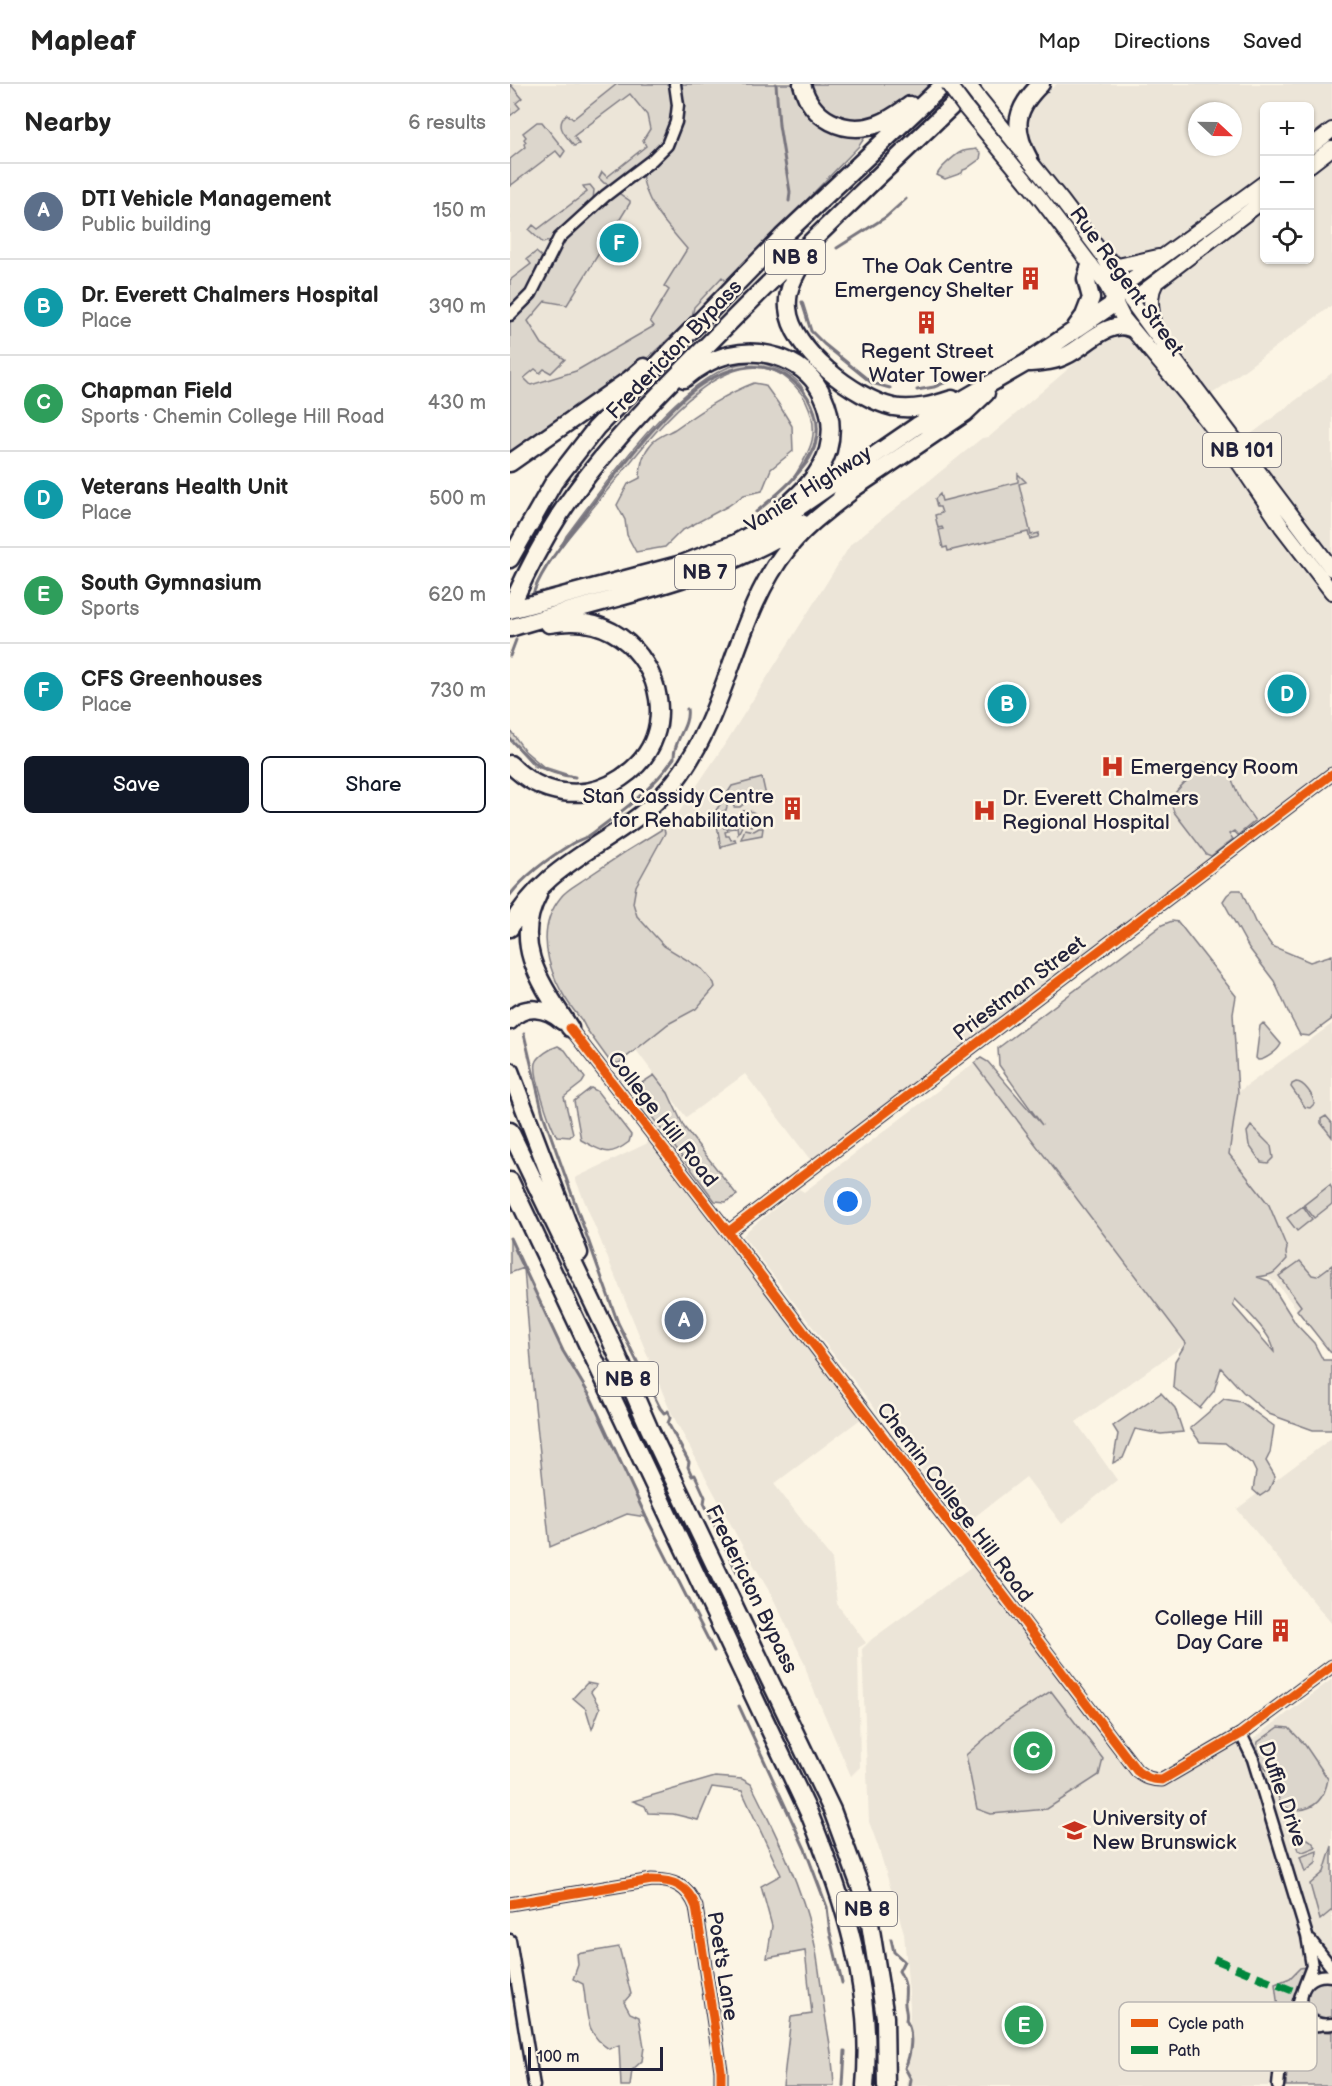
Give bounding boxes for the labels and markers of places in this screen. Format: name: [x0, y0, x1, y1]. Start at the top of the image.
pin: F: [600, 220, 638, 266]
place label: The Oak Centre Emergency Shelter: [834, 254, 1013, 303]
building icon: The Oak Centre Emergency Shelter: [1018, 265, 1044, 291]
building icon: Regent Street Water Tower: [914, 310, 940, 336]
place label: Regent Street Water Tower: [860, 339, 994, 388]
pin: D: [1268, 672, 1306, 716]
pin: B: [988, 682, 1026, 726]
hospital icon: Emergency Room: [1099, 754, 1125, 780]
place label: Emergency Room: [1130, 755, 1298, 780]
place label: Stan Cassidy Centre for Rehabilitation: [582, 784, 774, 833]
place label: Dr. Everett Chalmers Regional Hospital: [1002, 786, 1199, 835]
building icon: Stan Cassidy Centre for Rehabilitation: [779, 795, 805, 821]
hospital icon: Dr. Everett Chalmers Regional Hospital: [971, 797, 997, 823]
pin: A: [664, 1298, 704, 1342]
place label: College Hill Day Care: [1155, 1606, 1263, 1655]
building icon: College Hill Day Care: [1268, 1617, 1294, 1643]
pin: C: [1014, 1728, 1052, 1774]
place label: University of New Brunswick: [1092, 1806, 1237, 1855]
school or university icon: University of New Brunswick: [1061, 1817, 1087, 1843]
pin: E: [1004, 2002, 1044, 2048]

